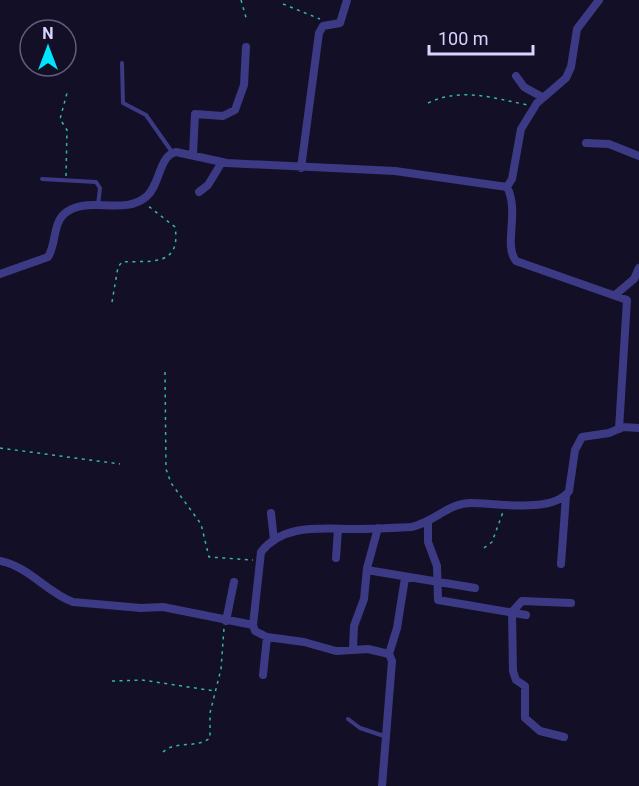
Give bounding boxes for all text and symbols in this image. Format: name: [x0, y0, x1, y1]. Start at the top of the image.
north arrow: [18, 18, 78, 78]
scale bar: [429, 18, 532, 56]
text: N: [42, 24, 54, 43]
text: 100 m: [438, 28, 489, 49]

